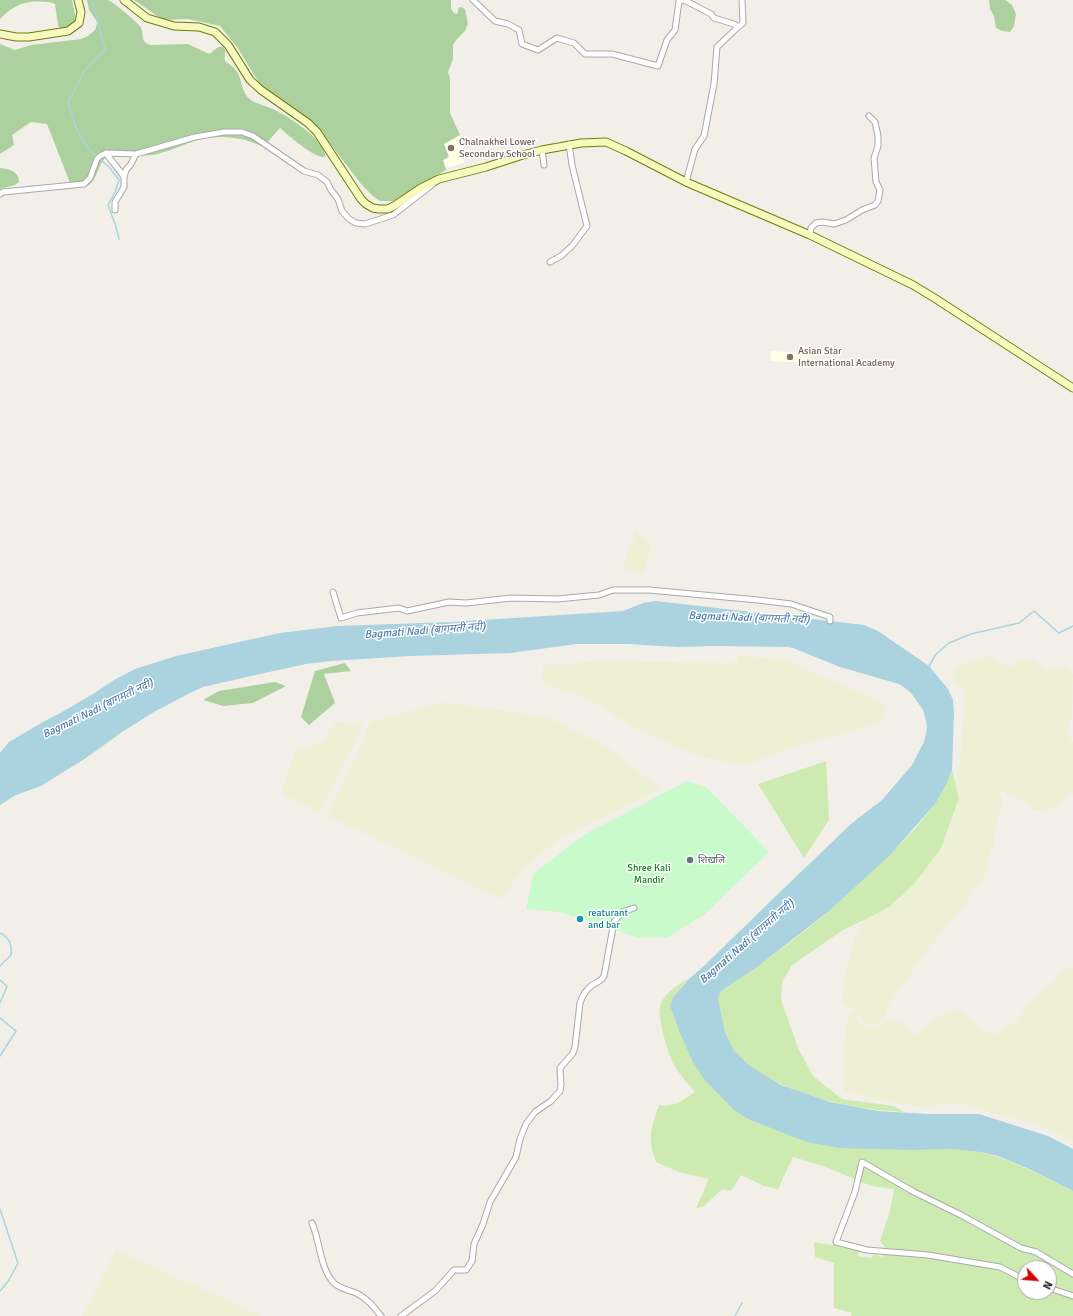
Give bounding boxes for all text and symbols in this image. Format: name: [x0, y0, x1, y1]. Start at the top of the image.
place label: Chalnakhel Lower Secondary School: [459, 136, 535, 160]
marker: Chalnakhel Lower Secondary School: [446, 143, 456, 153]
place label: Asian Star International Academy: [798, 345, 895, 368]
marker: Asian Star International Academy: [785, 352, 795, 362]
water label: Bagmati Nadi (बागमती नदी): [688, 609, 810, 627]
water label: Bagmati Nadi (बागमती नदी): [364, 620, 486, 642]
water label: Bagmati Nadi (बागमती नदी): [41, 676, 155, 742]
place label: शिखलि: [698, 854, 725, 866]
marker: शिखलि: [685, 855, 695, 865]
park label: Shree Kali Mandir: [627, 862, 671, 886]
water label: Bagmati Nadi (बागमती नदी): [697, 897, 797, 987]
place label: reaturant and bar: [588, 907, 628, 930]
marker: reaturant and bar: [575, 914, 585, 924]
north arrow: [1017, 1260, 1057, 1300]
text: N: [1040, 1279, 1055, 1291]

